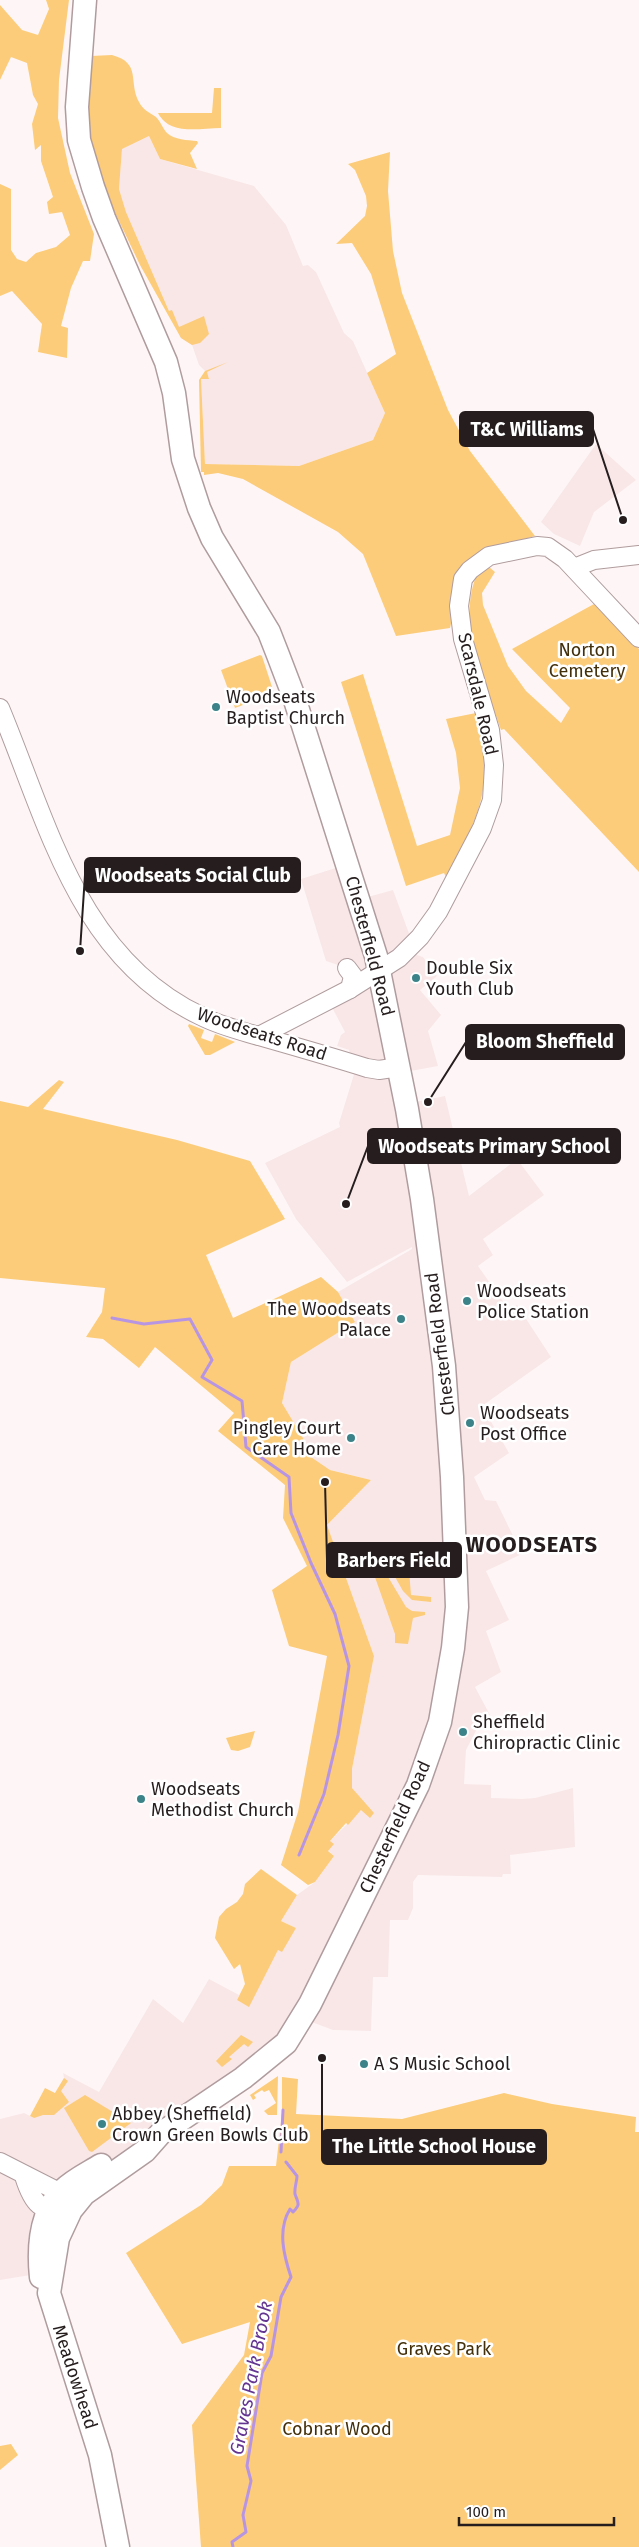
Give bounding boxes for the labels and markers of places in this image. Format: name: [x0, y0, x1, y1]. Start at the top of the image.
callout: T&C Williams: [460, 412, 593, 446]
place label: Woodseats Baptist Church: [226, 686, 345, 729]
marker: Woodseats Baptist Church: [210, 701, 222, 713]
callout: Woodseats Social Club: [85, 858, 300, 892]
place label: Double Six Youth Club: [426, 957, 514, 1000]
marker: Double Six Youth Club: [410, 972, 422, 984]
callout: Bloom Sheffield: [466, 1025, 624, 1059]
callout: Woodseats Primary School: [368, 1129, 620, 1163]
place label: Woodseats Police Station: [477, 1280, 589, 1323]
marker: Woodseats Police Station: [461, 1295, 473, 1307]
place label: The Woodseats Palace: [267, 1298, 391, 1341]
marker: The Woodseats Palace: [395, 1313, 407, 1325]
place label: Woodseats Post Office: [480, 1402, 569, 1445]
place label: Pingley Court Care Home: [233, 1417, 341, 1460]
marker: Woodseats Post Office: [464, 1417, 476, 1429]
marker: Pingley Court Care Home: [345, 1432, 357, 1444]
callout: Barbers Field: [327, 1543, 461, 1577]
place label: Sheffield Chiropractic Clinic: [473, 1711, 621, 1754]
marker: Sheffield Chiropractic Clinic: [457, 1726, 469, 1738]
place label: Woodseats Methodist Church: [151, 1778, 294, 1821]
marker: Woodseats Methodist Church: [135, 1793, 147, 1805]
place label: A S Music School: [374, 2053, 510, 2075]
marker: A S Music School: [358, 2058, 370, 2070]
place label: Abbey (Sheffield) Crown Green Bowls Club: [112, 2103, 309, 2146]
marker: Abbey (Sheffield) Crown Green Bowls Club: [96, 2118, 108, 2130]
callout: The Little School House: [322, 2130, 546, 2164]

